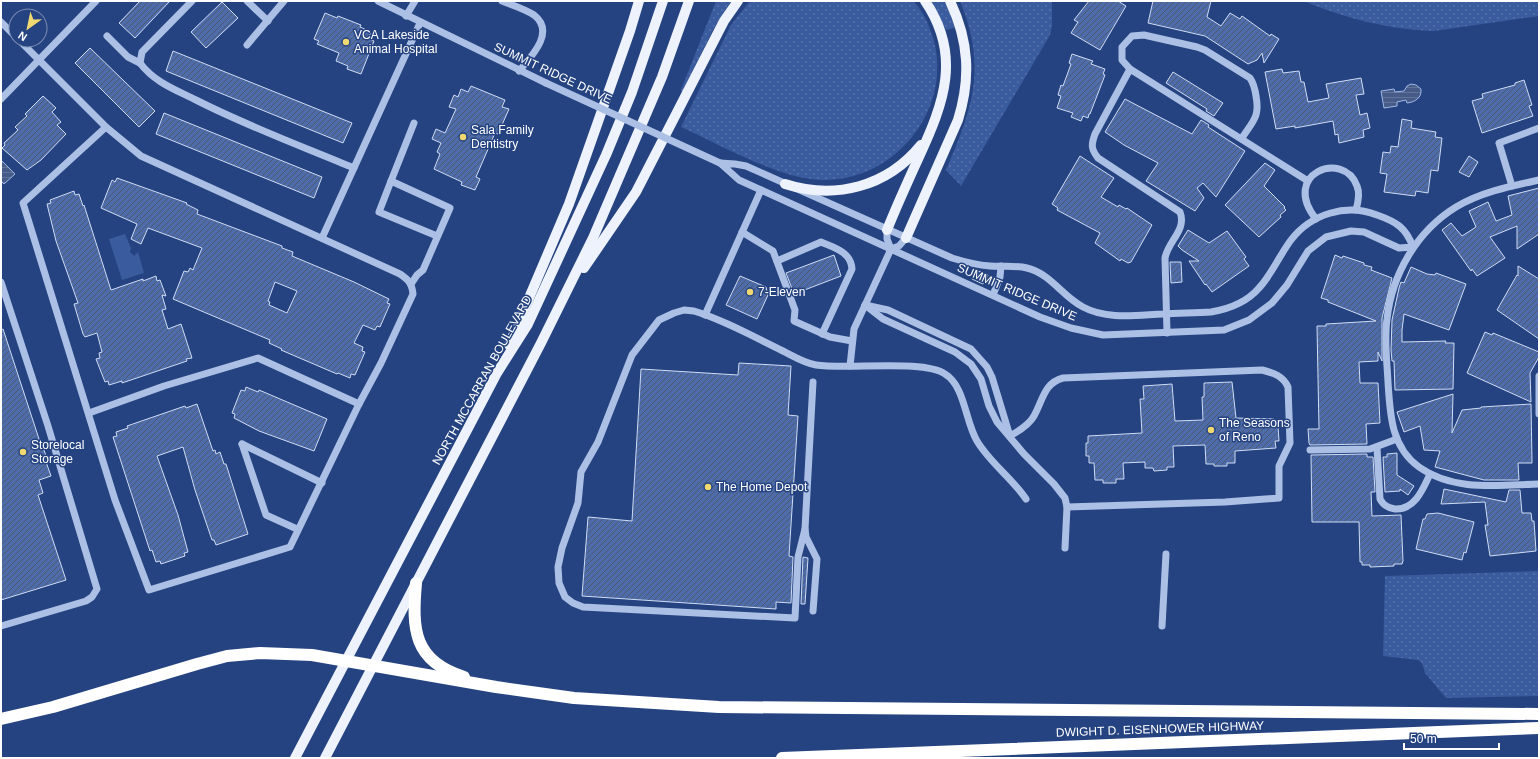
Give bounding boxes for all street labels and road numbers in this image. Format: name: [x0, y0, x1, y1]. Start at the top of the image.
street label: SUMMIT RIDGE DRIVE: [492, 40, 614, 106]
street label: SUMMIT RIDGE DRIVE: [955, 260, 1079, 324]
street label: NORTH MCCARRAN BOULEVARD: [429, 293, 535, 467]
street label: DWIGHT D. EISENHOWER HIGHWAY: [1056, 718, 1264, 740]

